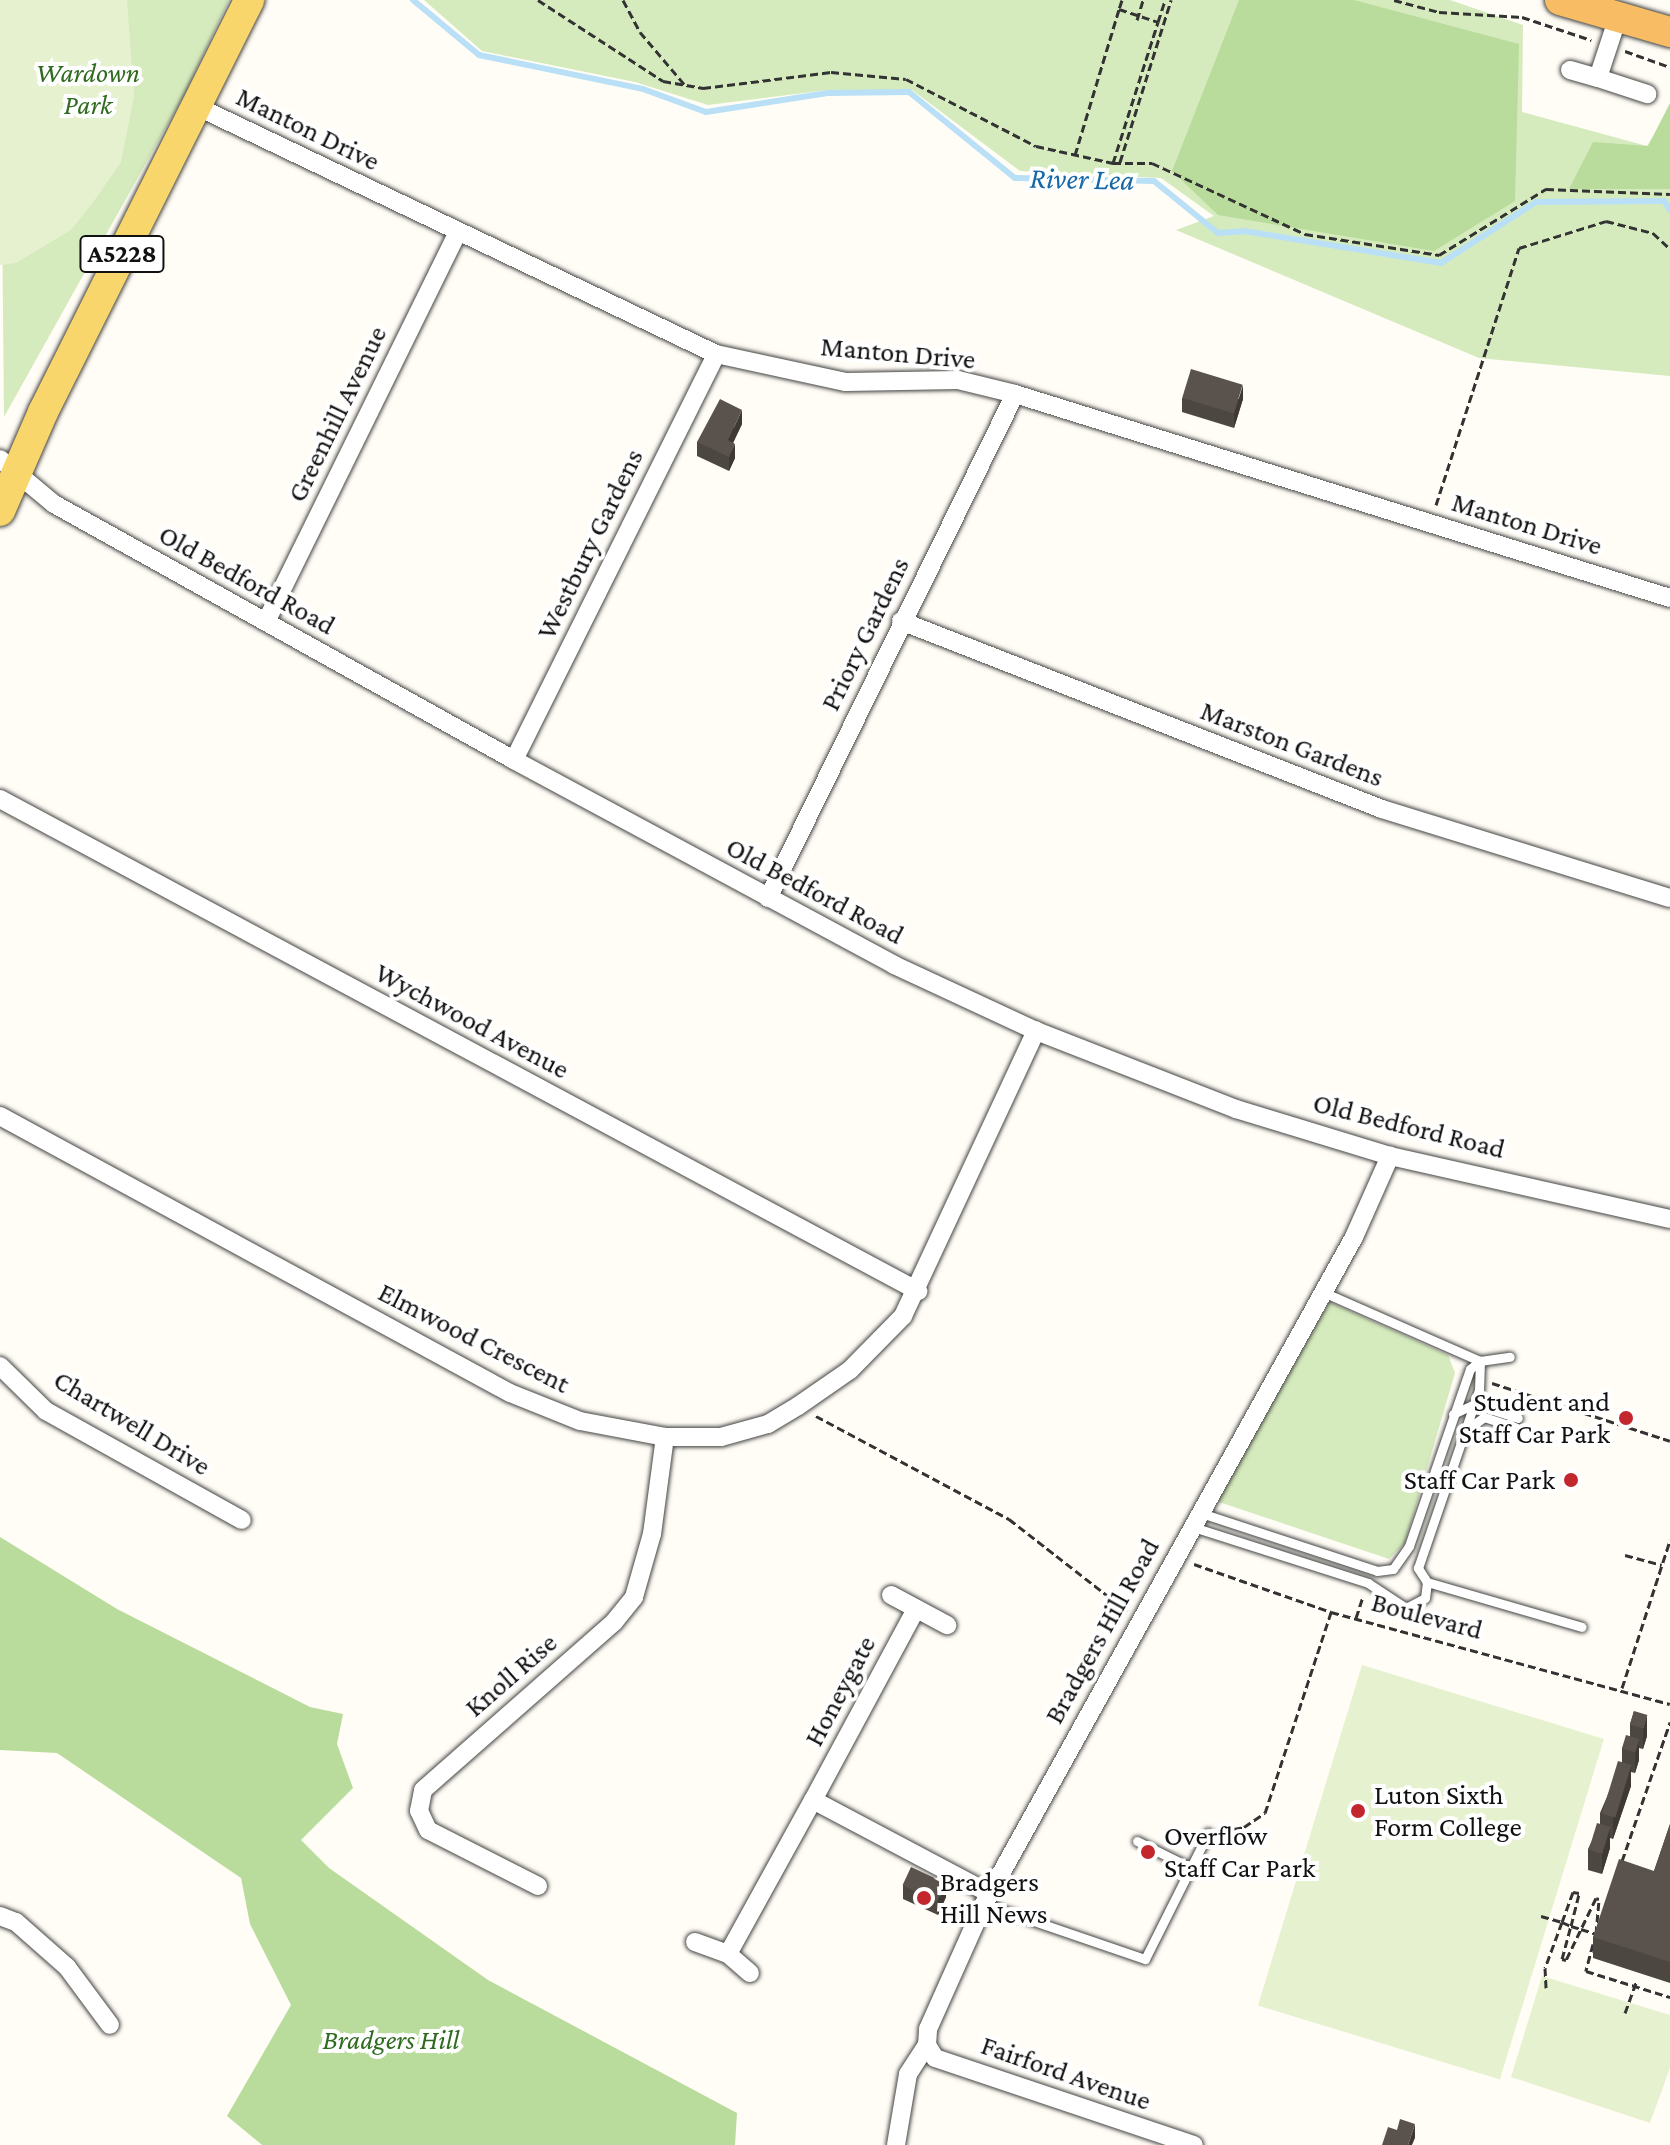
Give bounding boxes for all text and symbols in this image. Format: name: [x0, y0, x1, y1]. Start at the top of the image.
park label: Wardown Park: [36, 56, 140, 122]
street label: Manton Drive: [231, 80, 385, 178]
water label: River Lea: [1029, 160, 1135, 198]
road number: A5228: [78, 232, 166, 276]
street label: Greenhill Avenue: [280, 321, 394, 507]
street label: Manton Drive: [819, 329, 977, 377]
street label: Westbury Gardens: [529, 443, 651, 645]
street label: Manton Drive: [1448, 485, 1606, 563]
street label: Old Bedford Road: [153, 518, 341, 642]
street label: Priory Gardens: [813, 552, 917, 716]
street label: Marston Gardens: [1196, 694, 1388, 794]
street label: Old Bedford Road: [720, 830, 910, 952]
street label: Wychwood Avenue: [369, 956, 575, 1086]
street label: Old Bedford Road: [1310, 1086, 1508, 1166]
street label: Elmwood Crescent: [373, 1275, 575, 1401]
street label: Chartwell Drive: [47, 1363, 217, 1483]
place label: Student and Staff Car Park: [1459, 1385, 1610, 1451]
marker: Student and Staff Car Park: [1617, 1409, 1635, 1427]
place label: Staff Car Park: [1404, 1463, 1555, 1497]
marker: Staff Car Park: [1562, 1471, 1580, 1489]
street label: Bradgers Hill Road: [1037, 1533, 1167, 1729]
street label: Boulevard: [1368, 1585, 1486, 1647]
street label: Knoll Rise: [458, 1626, 564, 1724]
street label: Honeygate: [797, 1630, 883, 1752]
place label: Luton Sixth Form College: [1374, 1778, 1522, 1844]
marker: Luton Sixth Form College: [1349, 1802, 1367, 1820]
place label: Overflow Staff Car Park: [1164, 1819, 1315, 1885]
marker: Overflow Staff Car Park: [1139, 1843, 1157, 1861]
place label: Bradgers Hill News: [940, 1865, 1048, 1931]
marker: Bradgers Hill News: [915, 1889, 933, 1907]
park label: Bradgers Hill: [323, 2023, 459, 2057]
street label: Fairford Avenue: [977, 2028, 1155, 2118]

